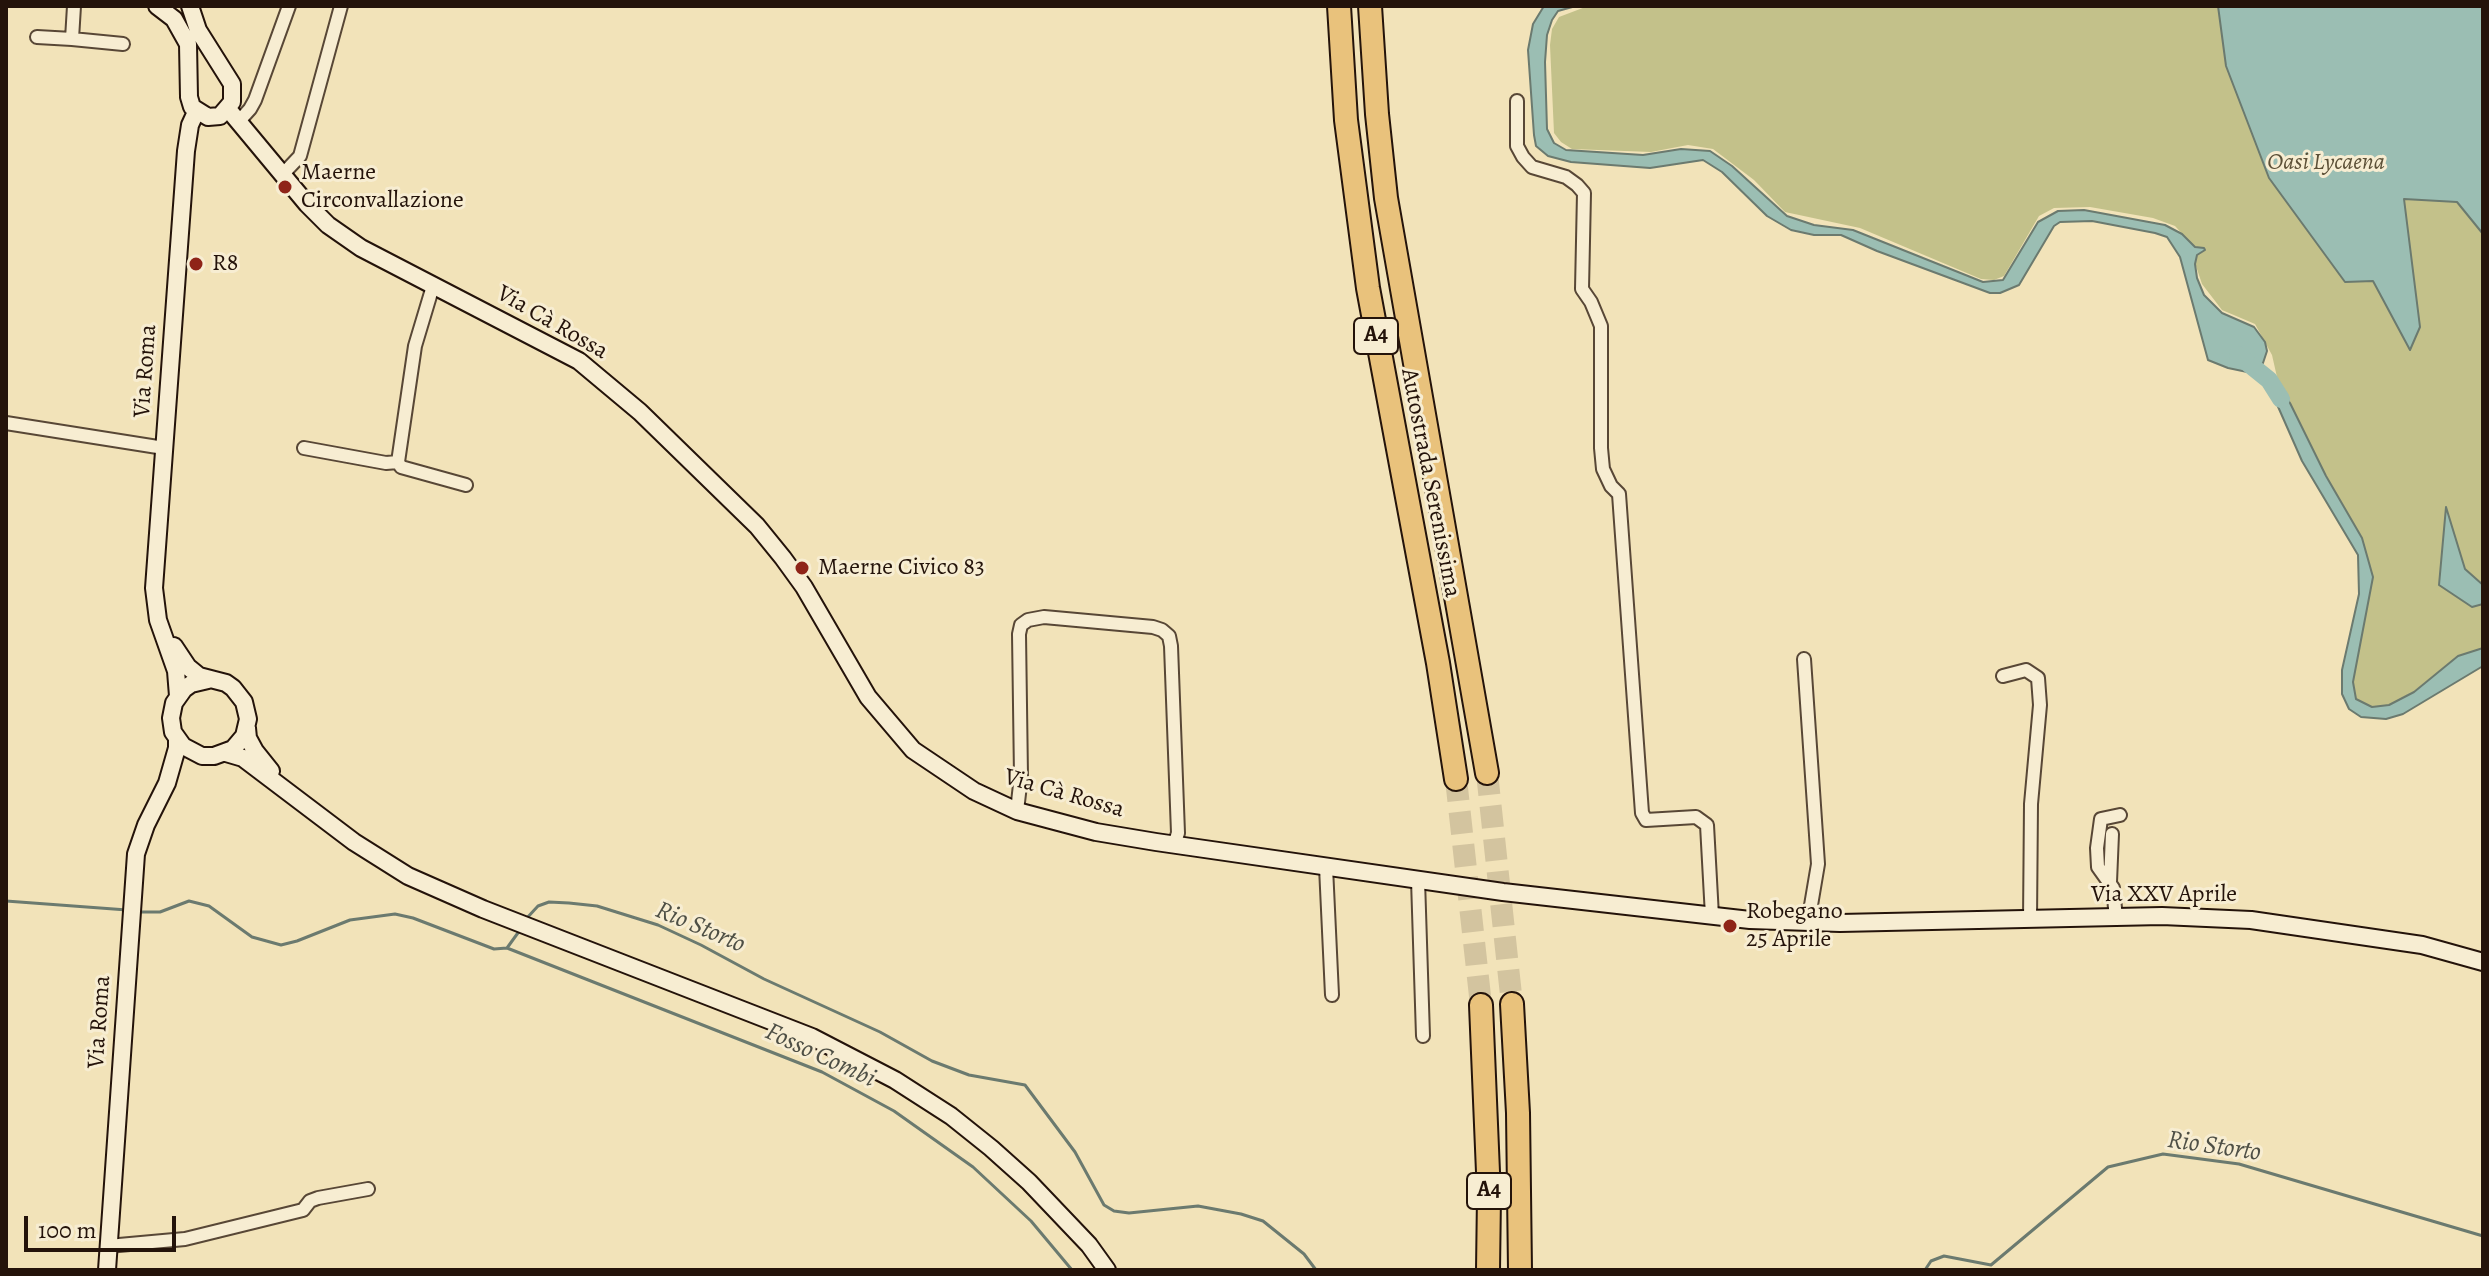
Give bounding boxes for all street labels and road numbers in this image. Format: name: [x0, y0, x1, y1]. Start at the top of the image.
street label: Via Cà Rossa: [491, 280, 613, 366]
road number: A4: [1354, 318, 1398, 354]
street label: Via Roma: [128, 323, 164, 419]
street label: Autostrada Serenissima: [1394, 366, 1466, 600]
street label: Via Cà Rossa: [1001, 763, 1127, 825]
street label: Via XXV Aprile: [2091, 881, 2237, 909]
street label: Via Roma: [82, 974, 118, 1070]
road number: A4: [1467, 1173, 1511, 1209]

